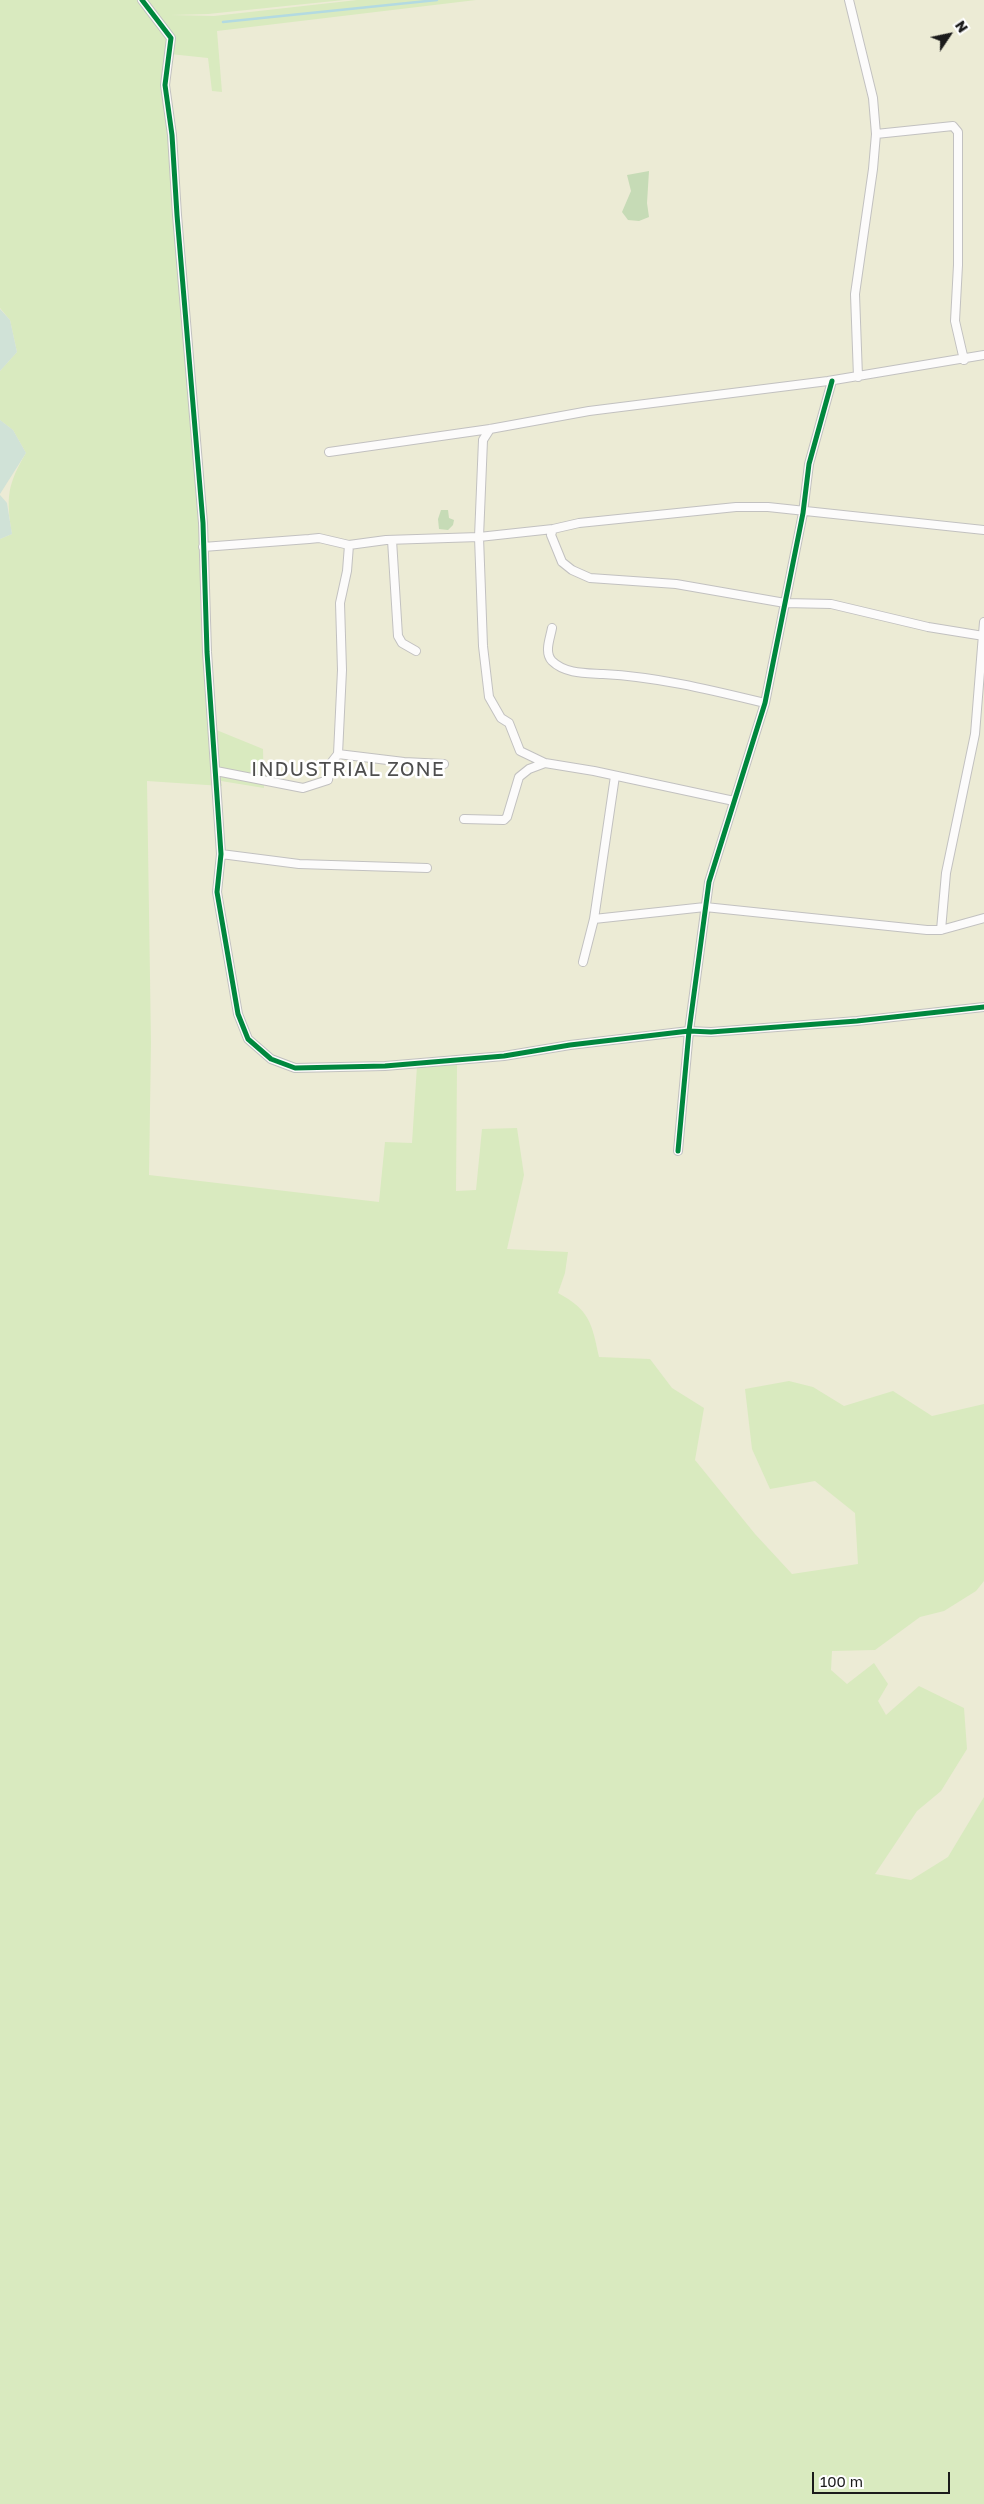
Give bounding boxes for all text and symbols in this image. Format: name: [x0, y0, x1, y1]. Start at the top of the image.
north arrow: [924, 10, 974, 60]
text: N: [952, 17, 972, 35]
district label: INDUSTRIAL ZONE: [249, 758, 447, 782]
scale bar: [814, 2462, 952, 2494]
text: 100 m: [820, 2472, 863, 2490]

